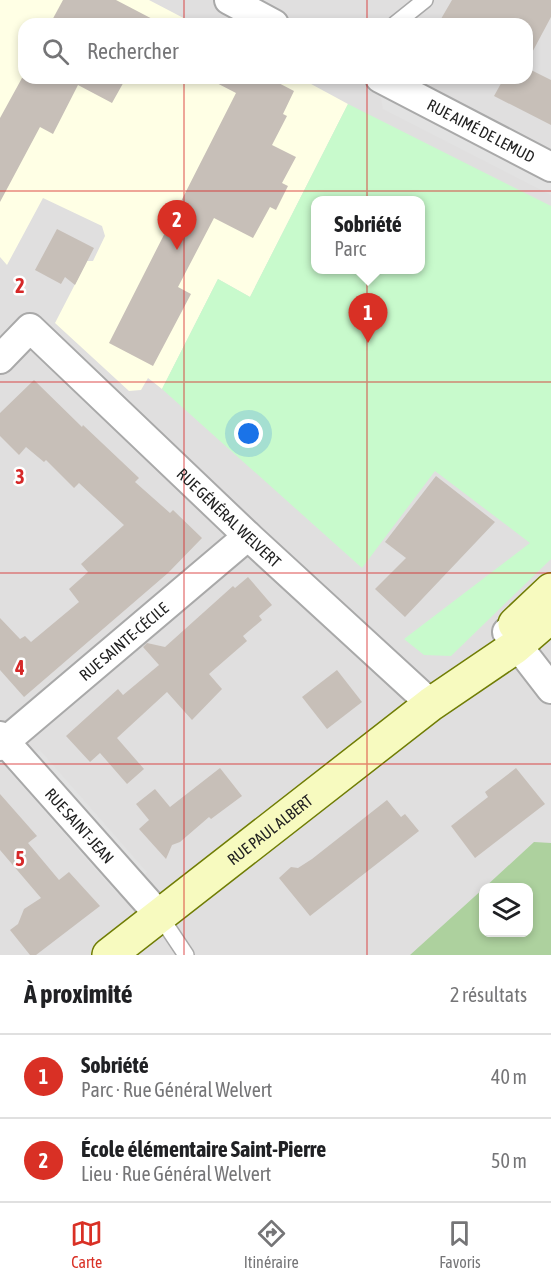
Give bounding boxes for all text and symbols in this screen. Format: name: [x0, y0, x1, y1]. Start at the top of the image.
search box: [18, 18, 533, 84]
icon: search: [39, 35, 72, 68]
text: Rechercher: [87, 38, 178, 64]
street label: RUE AIMÉ DE LEMUD: [424, 95, 538, 166]
popup: [311, 196, 425, 274]
pin: 2: [158, 200, 196, 250]
text: Sobriété: [334, 211, 402, 237]
text: Parc: [334, 237, 366, 260]
text: 2: [15, 274, 25, 297]
pin: 1: [348, 294, 388, 343]
your location: [234, 419, 263, 448]
street label: RUE GÉNÉRAL WELVERT: [174, 464, 285, 571]
text: 3: [15, 465, 25, 488]
street label: RUE SAINTE-CÉCILE: [76, 599, 172, 684]
text: 4: [14, 656, 25, 679]
street label: RUE SAINT-JEAN: [42, 785, 118, 867]
street label: RUE PAUL ALBERT: [224, 791, 316, 868]
text: 5: [15, 847, 25, 870]
map controls: [479, 883, 533, 937]
button: layers: [479, 883, 533, 937]
text: À proximité: [24, 979, 132, 1009]
text: 2 résultats: [450, 983, 527, 1006]
text: Sobriété: [81, 1052, 149, 1078]
text: 1: [39, 1065, 48, 1088]
text: 40 m: [491, 1065, 527, 1088]
text: Parc · Rue Général Welvert: [81, 1078, 272, 1101]
text: École élémentaire Saint-Pierre: [81, 1136, 326, 1162]
text: 2: [39, 1149, 48, 1172]
text: 50 m: [491, 1149, 527, 1172]
text: Lieu · Rue Général Welvert: [81, 1162, 271, 1185]
tab: Carte: [70, 1217, 103, 1271]
tab: Itinéraire: [244, 1217, 299, 1271]
tab: Favoris: [439, 1217, 481, 1271]

